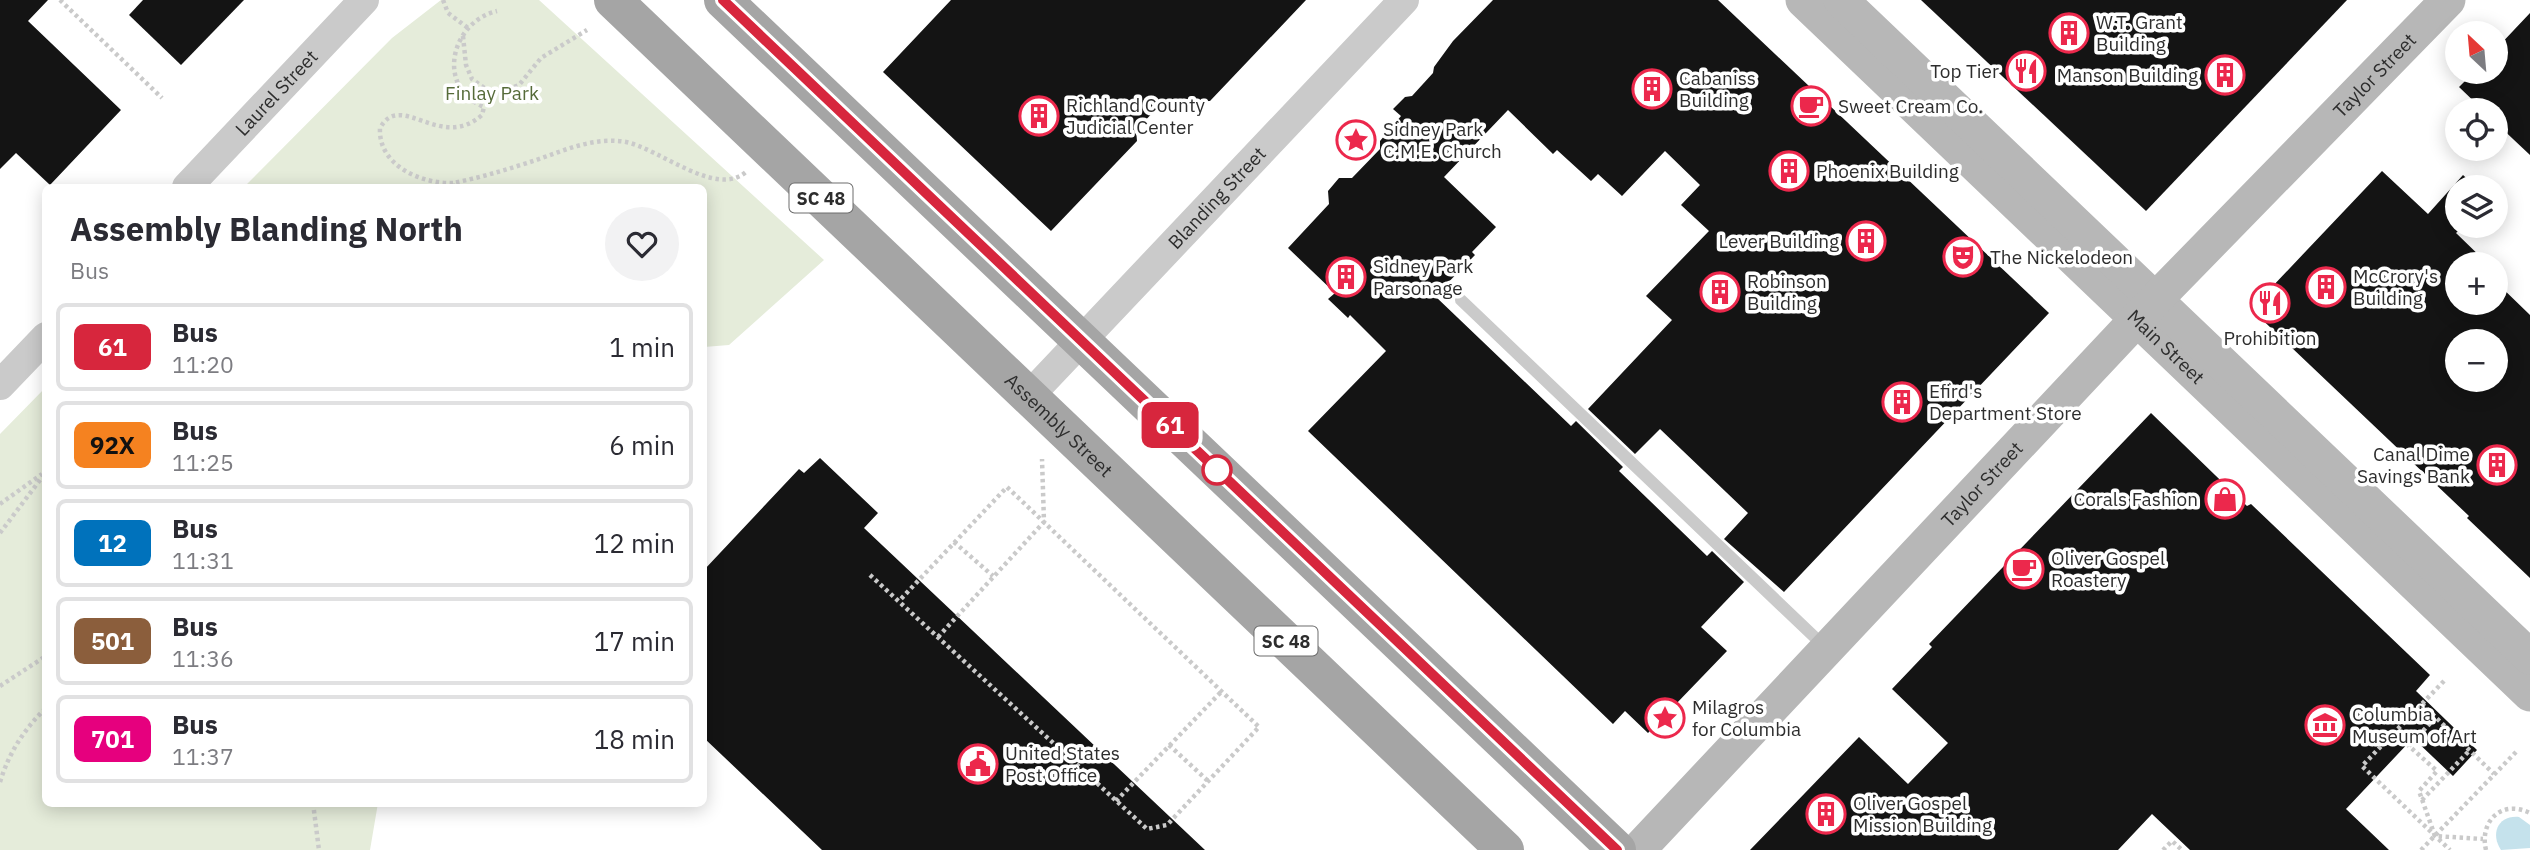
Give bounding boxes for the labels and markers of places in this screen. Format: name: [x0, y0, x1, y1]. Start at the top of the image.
place label: W.T. Grant Building: [2096, 10, 2183, 56]
building icon: W.T. Grant Building: [2048, 12, 2090, 54]
restaurant icon: Top Tier: [2005, 50, 2047, 92]
building icon: Manson Building: [2204, 54, 2246, 96]
place label: Top Tier: [1930, 59, 1999, 83]
place label: Manson Building: [2057, 63, 2198, 87]
place label: Cabaniss Building: [1679, 66, 1756, 112]
building icon: Cabaniss Building: [1631, 68, 1673, 110]
cafe icon: Sweet Cream Co.: [1790, 85, 1832, 127]
place label: Richland County Judicial Center: [1066, 93, 1206, 139]
place label: Sweet Cream Co.: [1838, 94, 1983, 118]
building icon: Richland County Judicial Center: [1018, 95, 1060, 137]
place label: Sidney Park C.M.E. Church: [1383, 117, 1502, 163]
place icon: Sidney Park C.M.E. Church: [1335, 119, 1377, 161]
building icon: Phoenix Building: [1768, 150, 1810, 192]
place label: Phoenix Building: [1816, 159, 1959, 183]
building icon: Lever Building: [1845, 220, 1887, 262]
place label: Lever Building: [1719, 229, 1839, 253]
theatre icon: The Nickelodeon: [1942, 236, 1984, 278]
place label: The Nickelodeon: [1990, 245, 2133, 269]
place label: Sidney Park Parsonage: [1373, 254, 1473, 300]
building icon: Sidney Park Parsonage: [1325, 256, 1367, 298]
place label: McCrory's Building: [2353, 264, 2438, 310]
building icon: McCrory's Building: [2305, 266, 2347, 308]
place label: Robinson Building: [1747, 269, 1827, 315]
building icon: Robinson Building: [1699, 271, 1741, 313]
restaurant icon: Prohibition: [2249, 282, 2291, 324]
place label: Prohibition: [2223, 326, 2317, 350]
place label: Efird's Department Store: [1929, 379, 2082, 425]
building icon: Efird's Department Store: [1881, 381, 1923, 423]
place label: Canal Dime Savings Bank: [2357, 442, 2470, 488]
building icon: Canal Dime Savings Bank: [2476, 444, 2518, 486]
unlabelled marker: [1202, 455, 1232, 485]
shop icon: Corals Fashion: [2204, 478, 2246, 520]
place label: Corals Fashion: [2073, 487, 2198, 511]
place label: Oliver Gospel Roastery: [2051, 546, 2165, 592]
cafe icon: Oliver Gospel Roastery: [2003, 548, 2045, 590]
place label: Milagros for Columbia: [1692, 695, 1801, 741]
place icon: Milagros for Columbia: [1644, 697, 1686, 739]
place label: Columbia Museum of Art: [2352, 702, 2477, 748]
museum icon: Columbia Museum of Art: [2304, 704, 2346, 746]
place label: United States Post Office: [1005, 741, 1120, 787]
public building icon: United States Post Office: [957, 743, 999, 785]
place label: Oliver Gospel Mission Building: [1853, 791, 1992, 837]
building icon: Oliver Gospel Mission Building: [1805, 793, 1847, 835]

